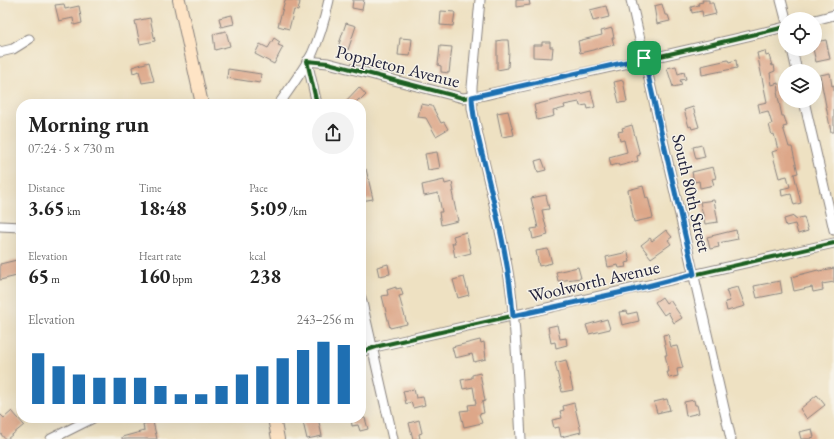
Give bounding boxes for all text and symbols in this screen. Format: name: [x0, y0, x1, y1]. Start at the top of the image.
map controls: [778, 12, 822, 108]
button: locate: [778, 12, 822, 56]
street label: Poppleton Avenue: [334, 39, 462, 93]
pin: [627, 41, 661, 75]
icon: arrive: [633, 47, 655, 69]
button: layers: [778, 64, 822, 108]
text: Morning run: [28, 110, 149, 139]
button: share: [312, 112, 354, 154]
street label: South 80th Street: [667, 132, 717, 255]
text: 07:24 · 5 × 730 m: [28, 140, 115, 157]
text: Distance: [28, 181, 65, 195]
text: Time: [139, 181, 162, 195]
text: Pace: [249, 181, 268, 195]
text: 3.65: [28, 195, 65, 221]
text: 18:48: [139, 195, 187, 221]
text: 5:09: [249, 195, 287, 221]
text: km: [65, 204, 81, 218]
text: /km: [287, 204, 307, 218]
text: Elevation: [28, 249, 68, 263]
text: Heart rate: [139, 249, 181, 263]
text: kcal: [249, 249, 266, 263]
street label: Woolworth Avenue: [526, 255, 662, 307]
text: 65: [28, 263, 49, 289]
text: 160: [139, 263, 170, 289]
text: 238: [249, 263, 281, 289]
text: m: [49, 272, 60, 286]
text: bpm: [170, 272, 193, 286]
text: Elevation: [28, 311, 75, 328]
text: 243–256 m: [297, 311, 354, 328]

